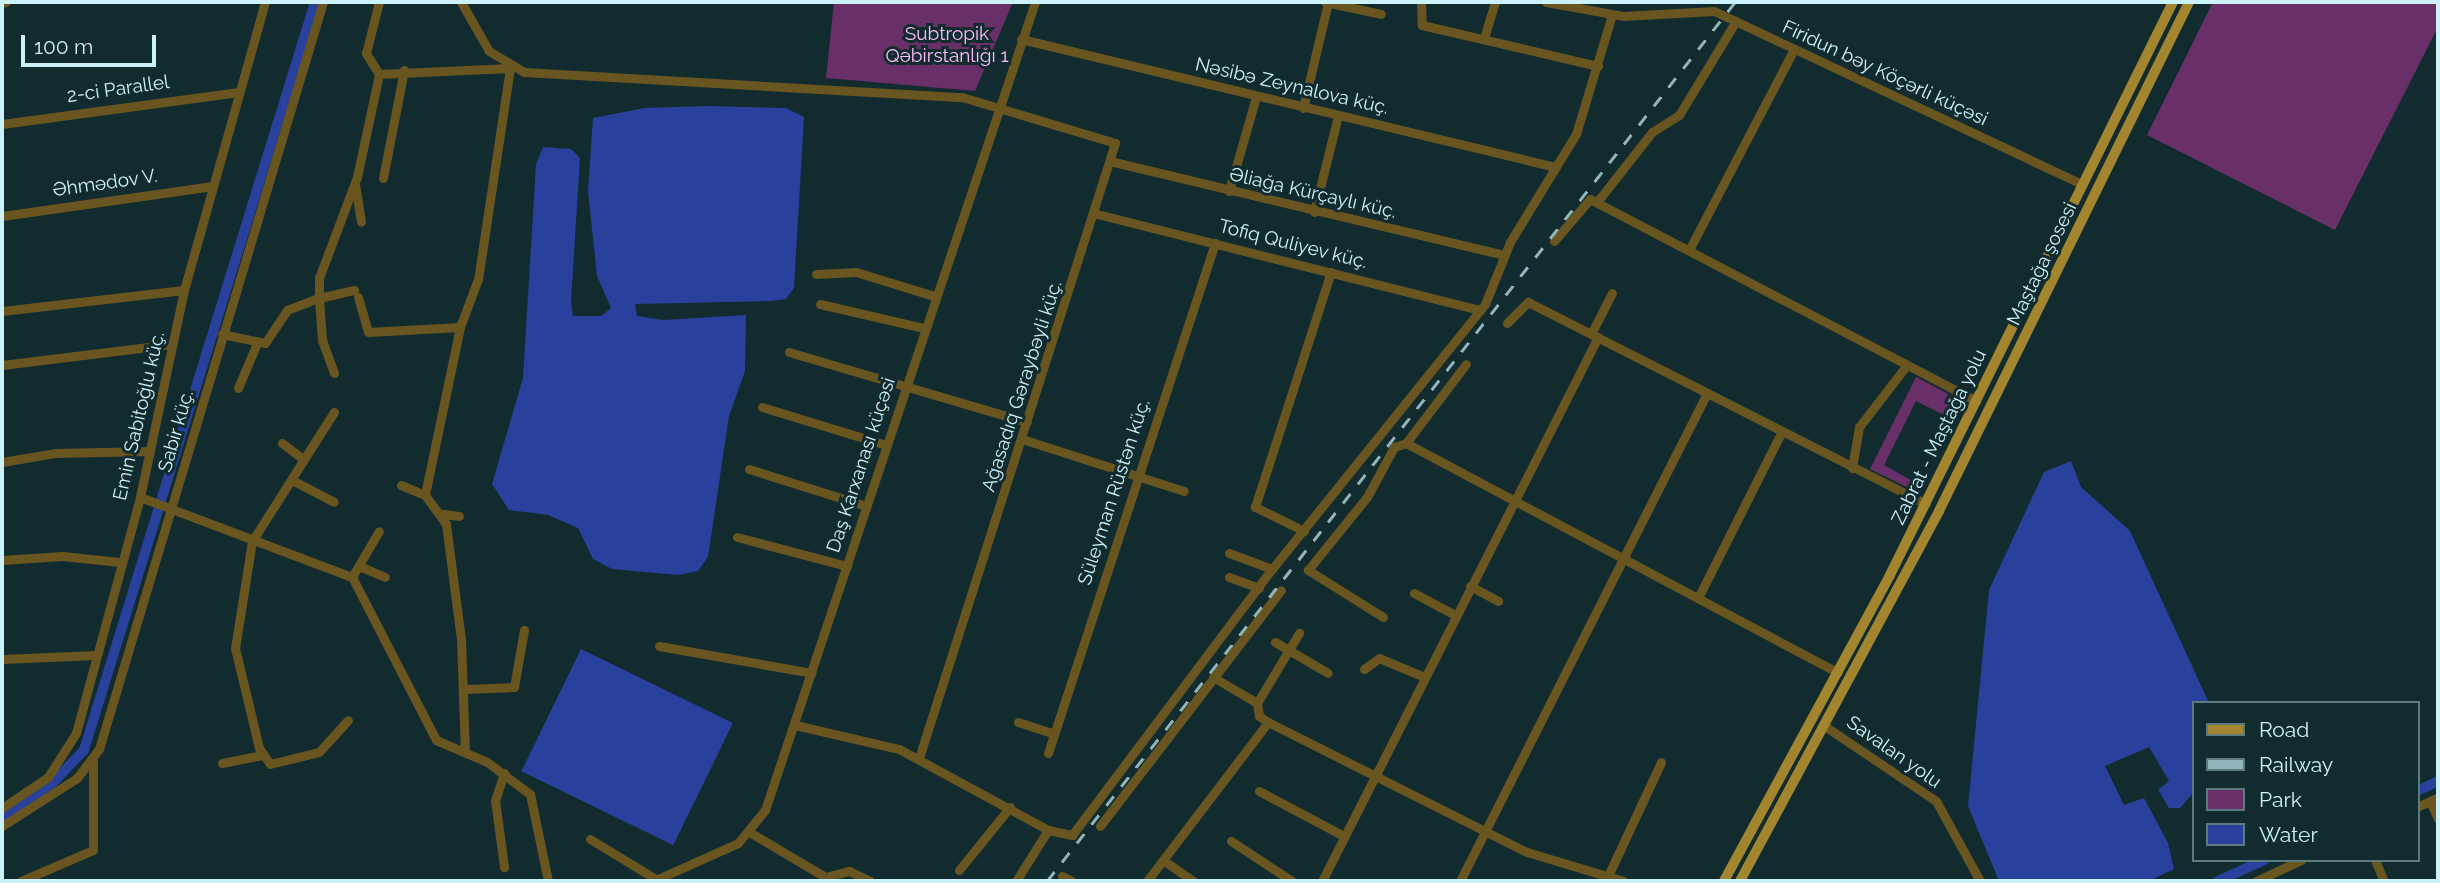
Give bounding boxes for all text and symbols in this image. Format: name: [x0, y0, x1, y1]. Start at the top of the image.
street label: Firidun bəy Köçərli küçəsi: [1778, 15, 1992, 131]
scale bar: [24, 21, 159, 65]
park label: Subtropik Qəbirstanlığı 1: [885, 23, 1009, 67]
text: 100 m: [34, 34, 93, 59]
street label: Nəsibə Zeynalova küç.: [1193, 53, 1391, 119]
street label: 2-ci Parallel: [65, 71, 171, 107]
street label: Əliağa Kürçaylı küç.: [1227, 163, 1399, 223]
street label: Əhmədov V.: [51, 164, 159, 202]
street label: Maştağa şosesi: [2002, 199, 2082, 329]
street label: Tofiq Quliyev küç.: [1216, 214, 1370, 274]
street label: Ağasadıq Gəraybəyli küç.: [977, 277, 1067, 495]
street label: Emin Sabitoğlu küç.: [108, 329, 170, 503]
street label: Zabrat - Maştağa yolu: [1887, 346, 1991, 528]
street label: Daş Karxanası küçəsi: [822, 375, 900, 555]
street label: Sabir küç.: [153, 387, 199, 475]
street label: Süleyman Rüstən küç.: [1073, 396, 1155, 588]
legend: [2192, 701, 2419, 862]
street label: Savalan yolu: [1842, 711, 1946, 793]
text: Road: [2259, 717, 2309, 742]
text: Railway: [2259, 752, 2333, 777]
text: Park: [2259, 787, 2302, 812]
text: Water: [2259, 822, 2318, 847]

